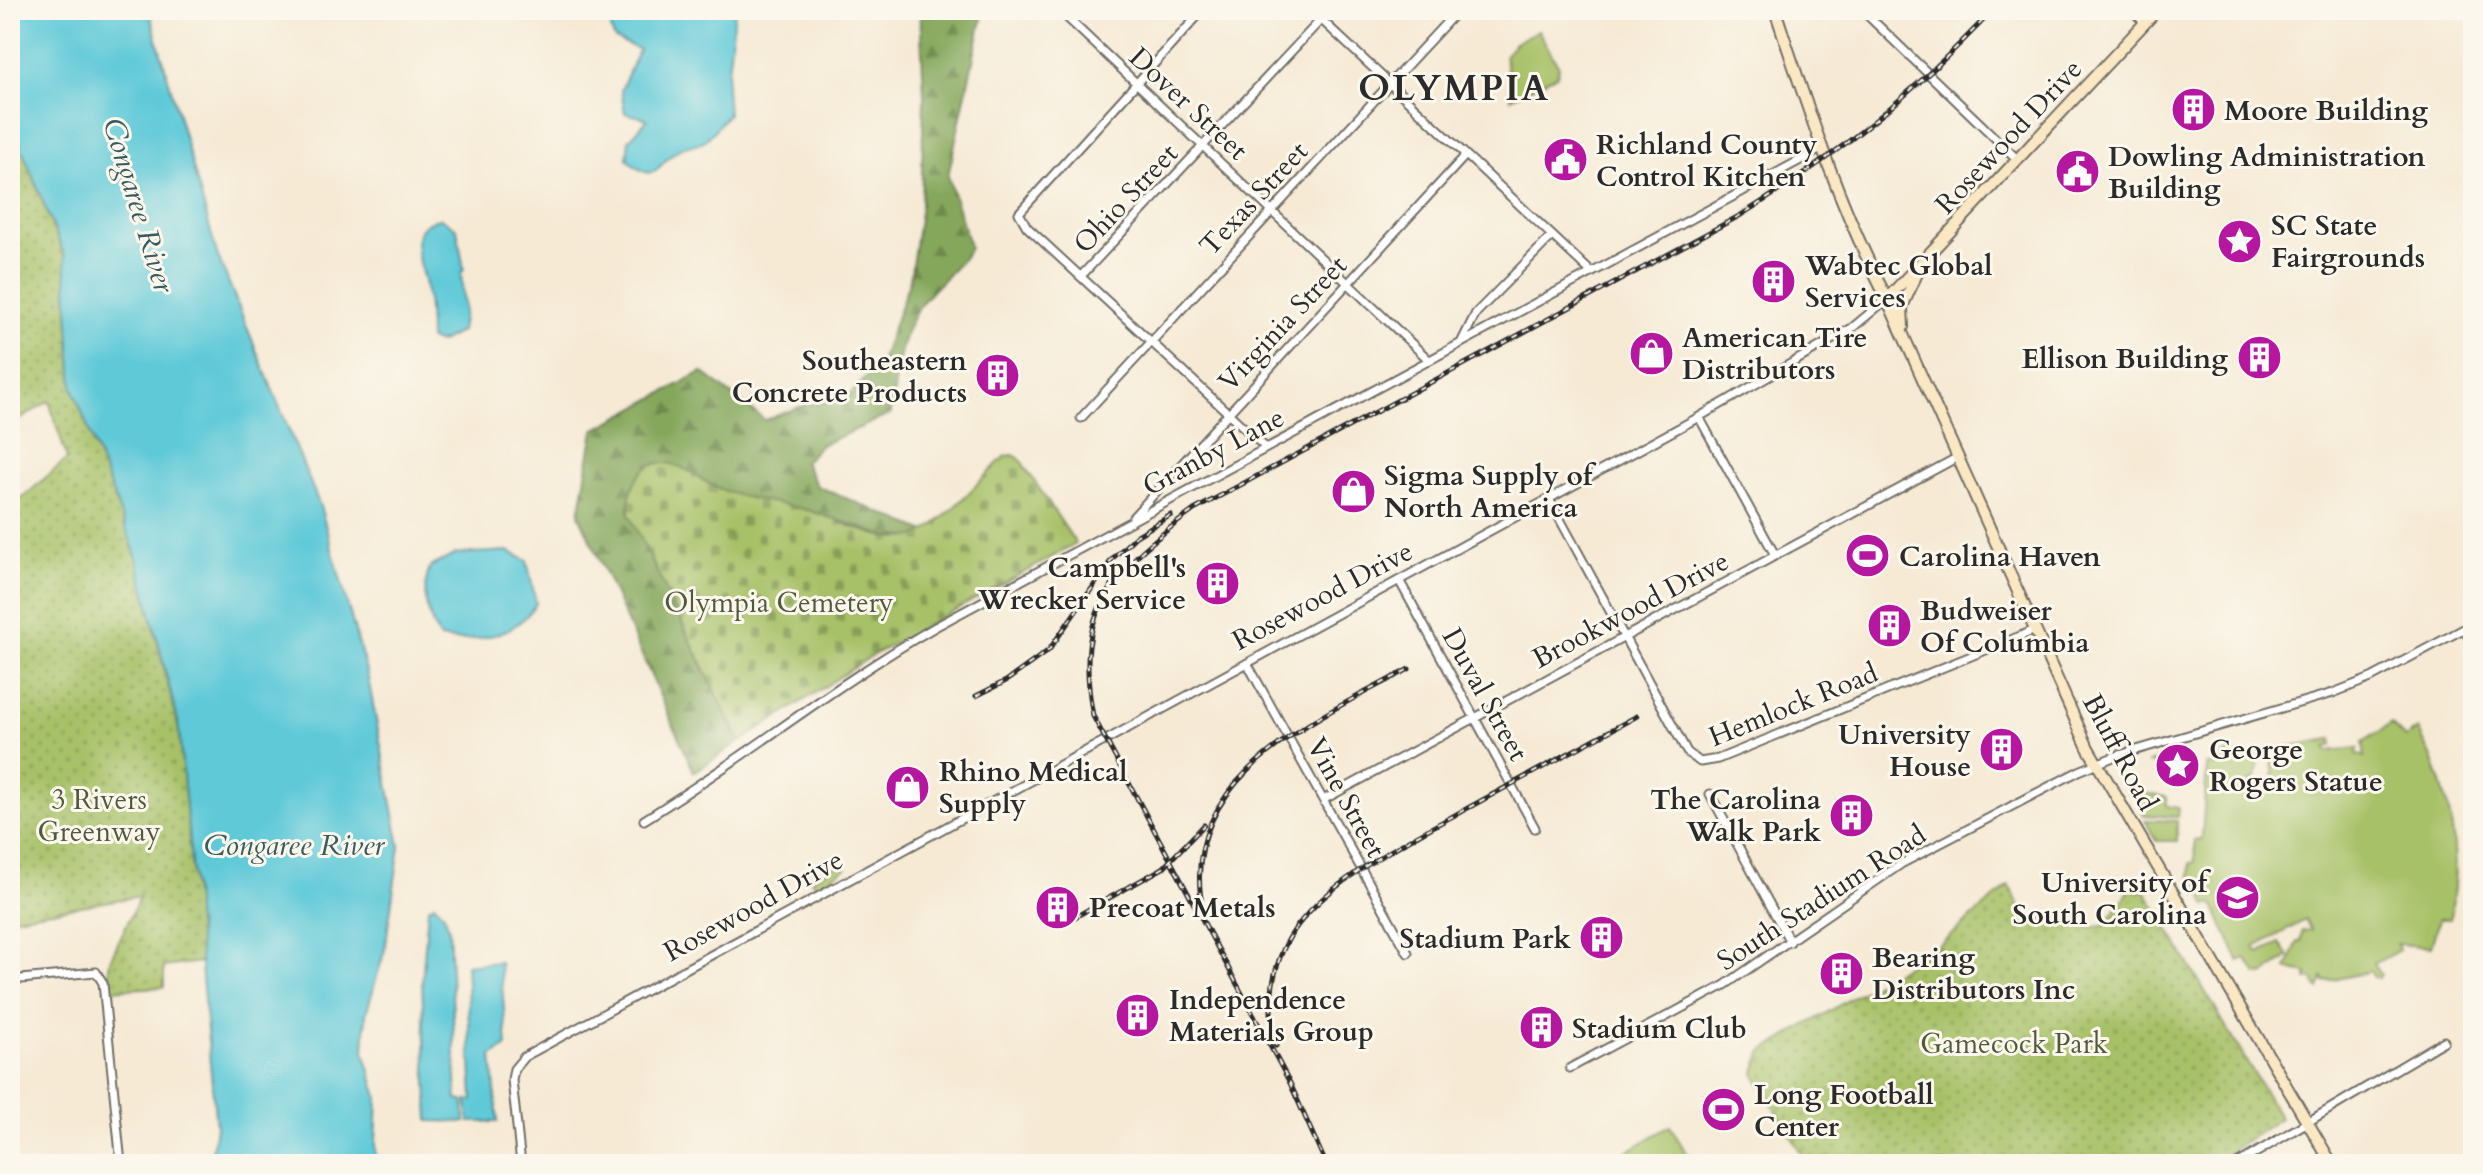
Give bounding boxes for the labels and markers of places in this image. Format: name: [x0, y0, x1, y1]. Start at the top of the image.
building icon: Moore Building: [2169, 86, 2217, 134]
place label: Moore Building: [2224, 92, 2428, 130]
place label: Richland County Control Kitchen: [1596, 126, 1817, 196]
public building icon: Richland County Control Kitchen: [1541, 136, 1589, 184]
place label: Dowling Administration Building: [2108, 138, 2425, 208]
public building icon: Dowling Administration Building: [2053, 148, 2101, 196]
place label: SC State Fairgrounds: [2271, 207, 2425, 277]
place icon: SC State Fairgrounds: [2216, 217, 2264, 265]
place label: Wabtec Global Services: [1804, 247, 1993, 317]
building icon: Wabtec Global Services: [1750, 257, 1798, 305]
place label: American Tire Distributors: [1682, 319, 1867, 389]
shop icon: American Tire Distributors: [1627, 329, 1675, 377]
building icon: Ellison Building: [2235, 334, 2283, 382]
place label: Ellison Building: [2021, 340, 2228, 378]
place label: Southeastern Concrete Products: [732, 342, 967, 412]
building icon: Southeastern Concrete Products: [974, 352, 1022, 400]
place label: Sigma Supply of North America: [1384, 457, 1597, 527]
shop icon: Sigma Supply of North America: [1329, 467, 1377, 515]
sports icon: Carolina Haven: [1844, 532, 1892, 580]
place label: Carolina Haven: [1899, 538, 2101, 576]
place label: Campbell's Wrecker Service: [977, 549, 1186, 619]
building icon: Campbell's Wrecker Service: [1193, 559, 1241, 607]
place label: Budweiser Of Columbia: [1920, 592, 2089, 662]
building icon: Budweiser Of Columbia: [1865, 602, 1913, 650]
place label: University House: [1838, 716, 1971, 786]
building icon: University House: [1978, 726, 2026, 774]
place label: George Rogers Statue: [2209, 731, 2383, 801]
place icon: George Rogers Statue: [2154, 741, 2202, 789]
place label: Rhino Medical Supply: [939, 753, 1127, 823]
shop icon: Rhino Medical Supply: [884, 763, 932, 811]
place label: The Carolina Walk Park: [1650, 781, 1822, 851]
building icon: The Carolina Walk Park: [1828, 791, 1876, 839]
place label: University of South Carolina: [2013, 864, 2211, 934]
school or university icon: University of South Carolina: [2214, 874, 2262, 922]
building icon: Precoat Metals: [1034, 883, 1082, 931]
place label: Precoat Metals: [1089, 889, 1276, 927]
building icon: Stadium Park: [1578, 914, 1626, 962]
place label: Stadium Park: [1400, 920, 1572, 958]
place label: Bearing Distributors Inc: [1872, 939, 2075, 1009]
building icon: Bearing Distributors Inc: [1817, 949, 1865, 997]
place label: Independence Materials Group: [1169, 981, 1374, 1051]
building icon: Independence Materials Group: [1114, 991, 1162, 1039]
building icon: Stadium Club: [1517, 1004, 1565, 1052]
place label: Stadium Club: [1572, 1010, 1747, 1048]
place label: Long Football Center: [1754, 1076, 1934, 1146]
sports icon: Long Football Center: [1699, 1086, 1747, 1134]

